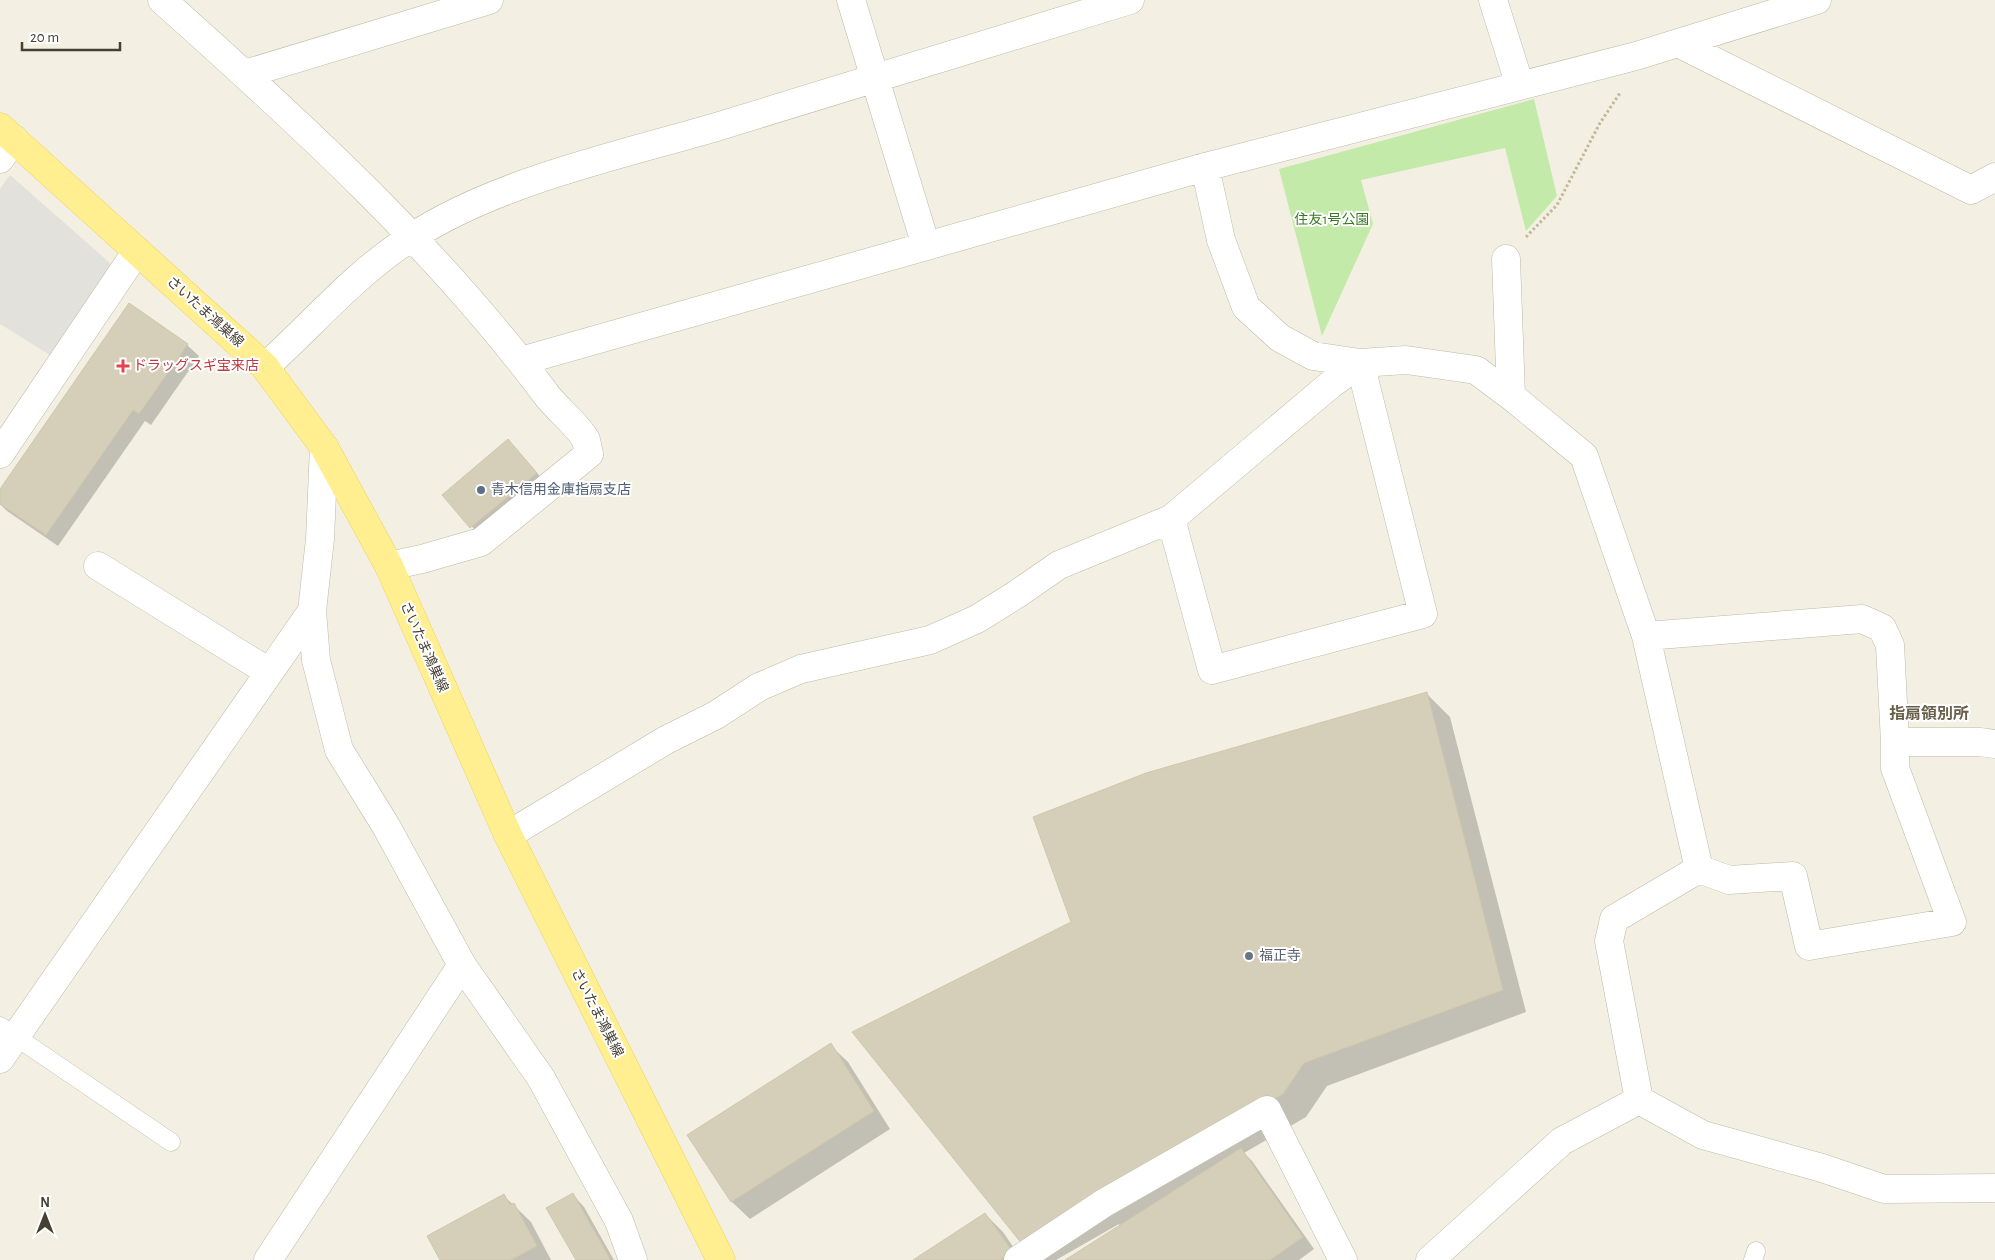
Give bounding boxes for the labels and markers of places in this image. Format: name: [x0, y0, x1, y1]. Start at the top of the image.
place label: ドラッグスギ宝来店: [133, 358, 259, 373]
marker: ドラッグスギ宝来店: [117, 360, 129, 372]
place label: 青木信用金庫指扇支店: [491, 481, 631, 497]
marker: 青木信用金庫指扇支店: [475, 484, 487, 496]
place label: 福正寺: [1259, 948, 1301, 963]
marker: 福正寺: [1243, 950, 1255, 962]

